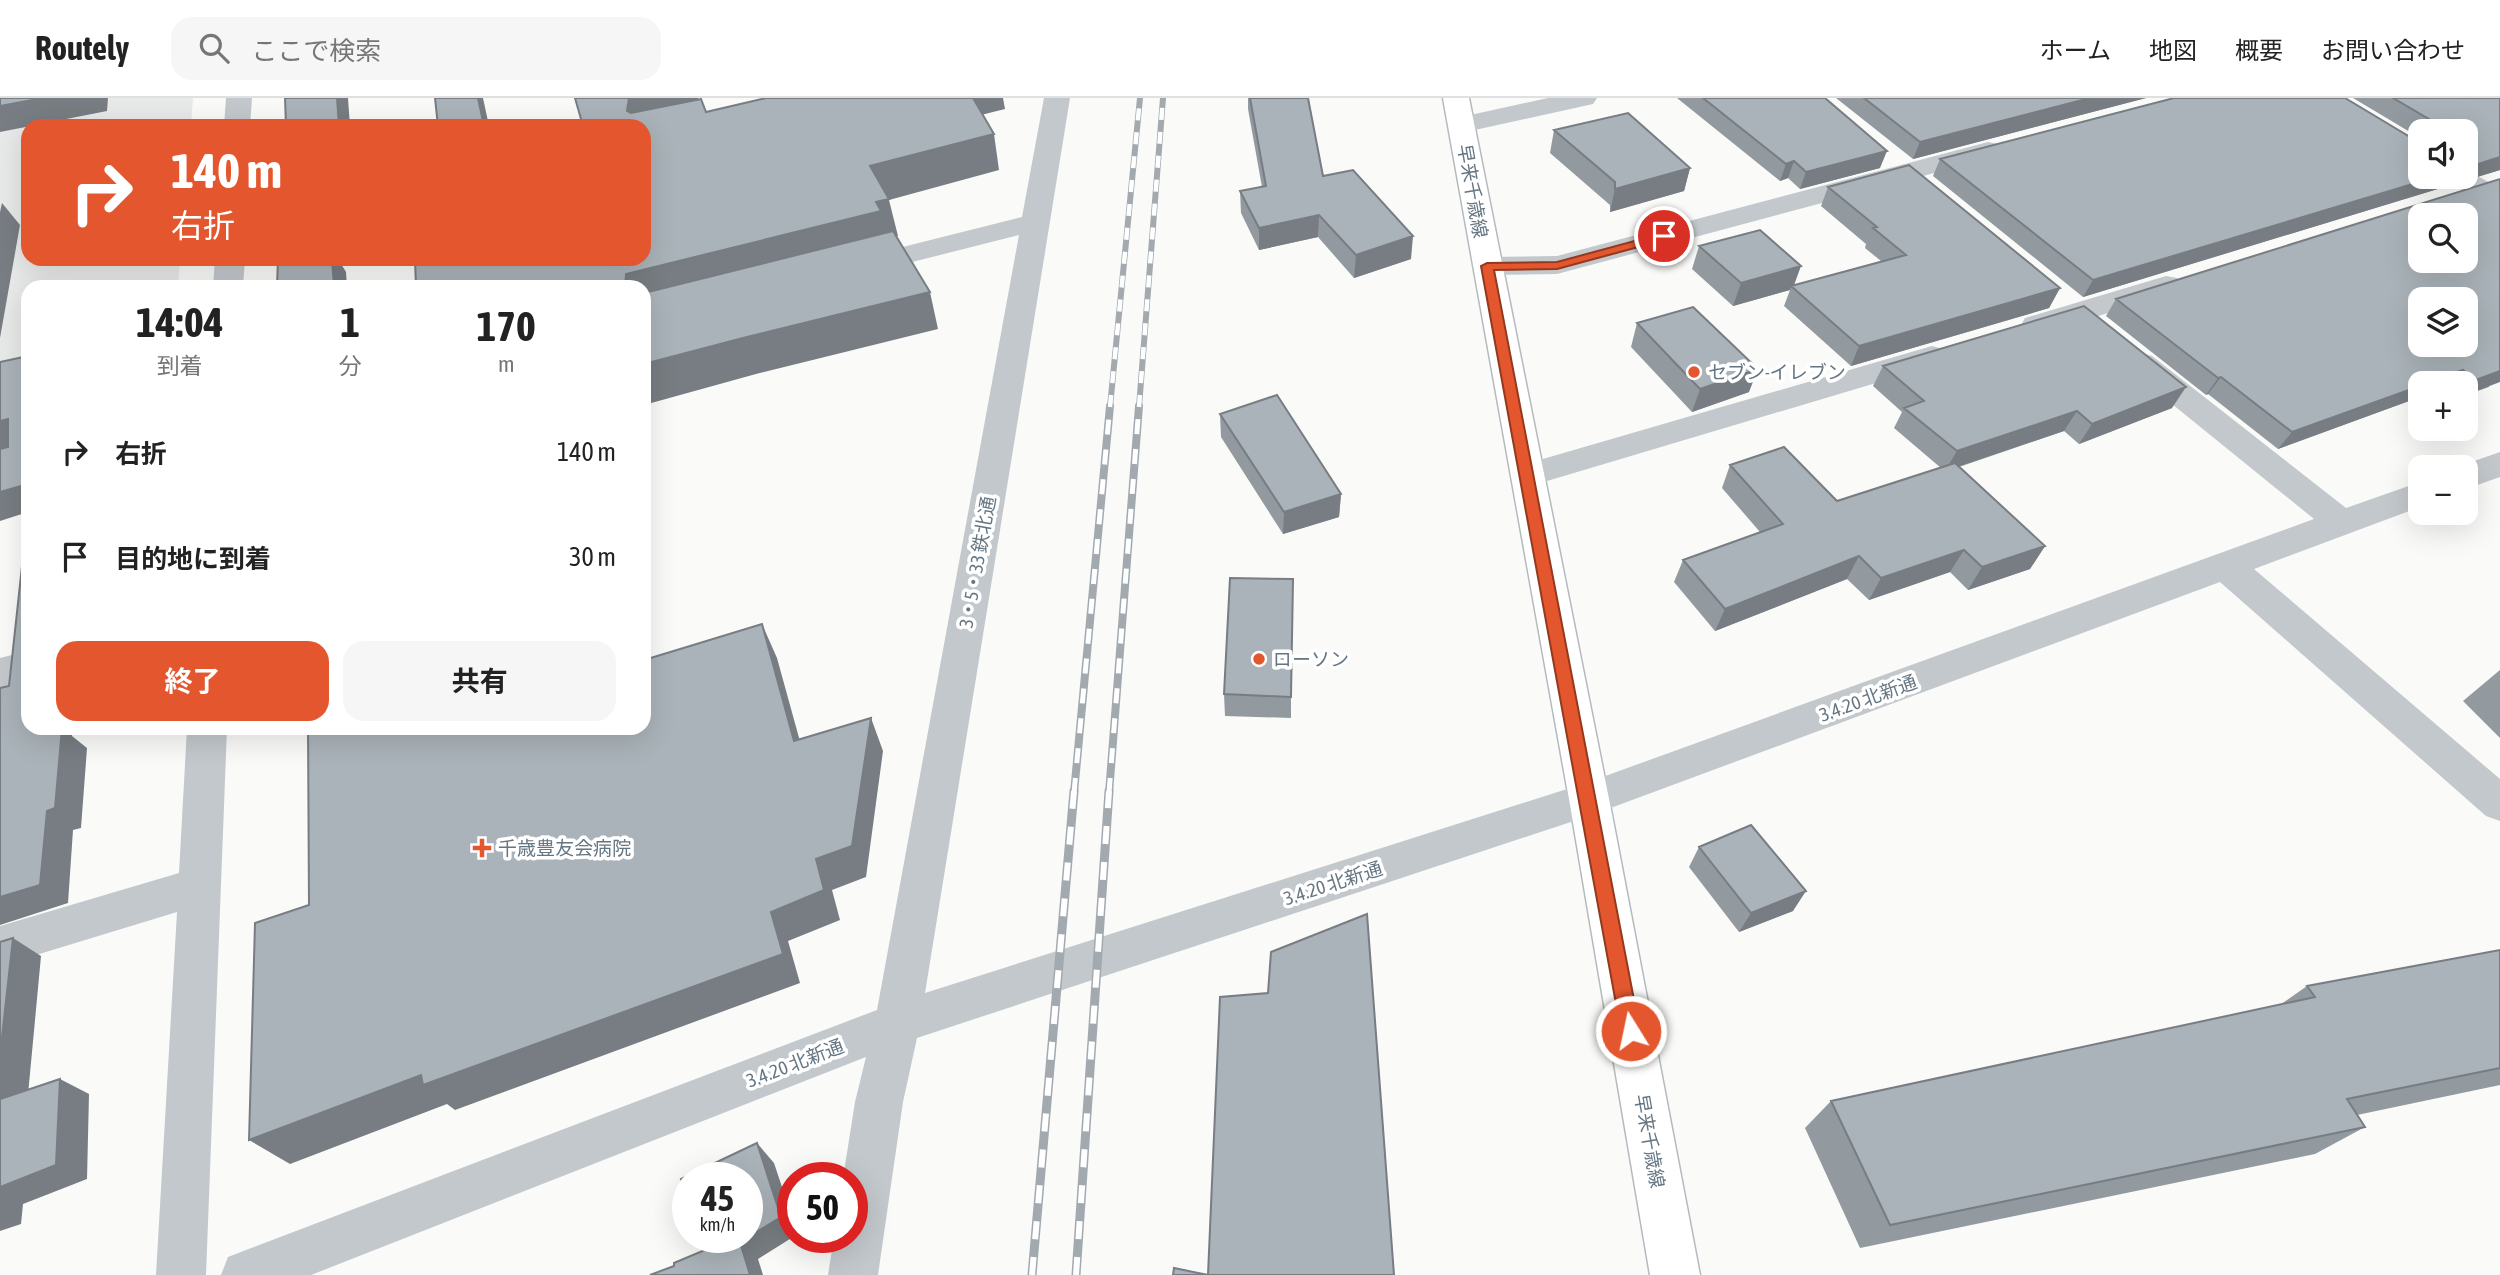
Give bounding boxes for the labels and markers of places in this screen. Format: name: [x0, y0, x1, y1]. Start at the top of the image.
pin: [1634, 206, 1694, 266]
place label: セブン-イレブン: [1708, 361, 1846, 383]
marker: セブン-イレブン: [1686, 364, 1702, 380]
place label: ローソン: [1273, 648, 1349, 670]
marker: ローソン: [1251, 651, 1267, 667]
place label: 千歳豊友会病院: [498, 837, 631, 859]
marker: 千歳豊友会病院: [472, 838, 492, 858]

